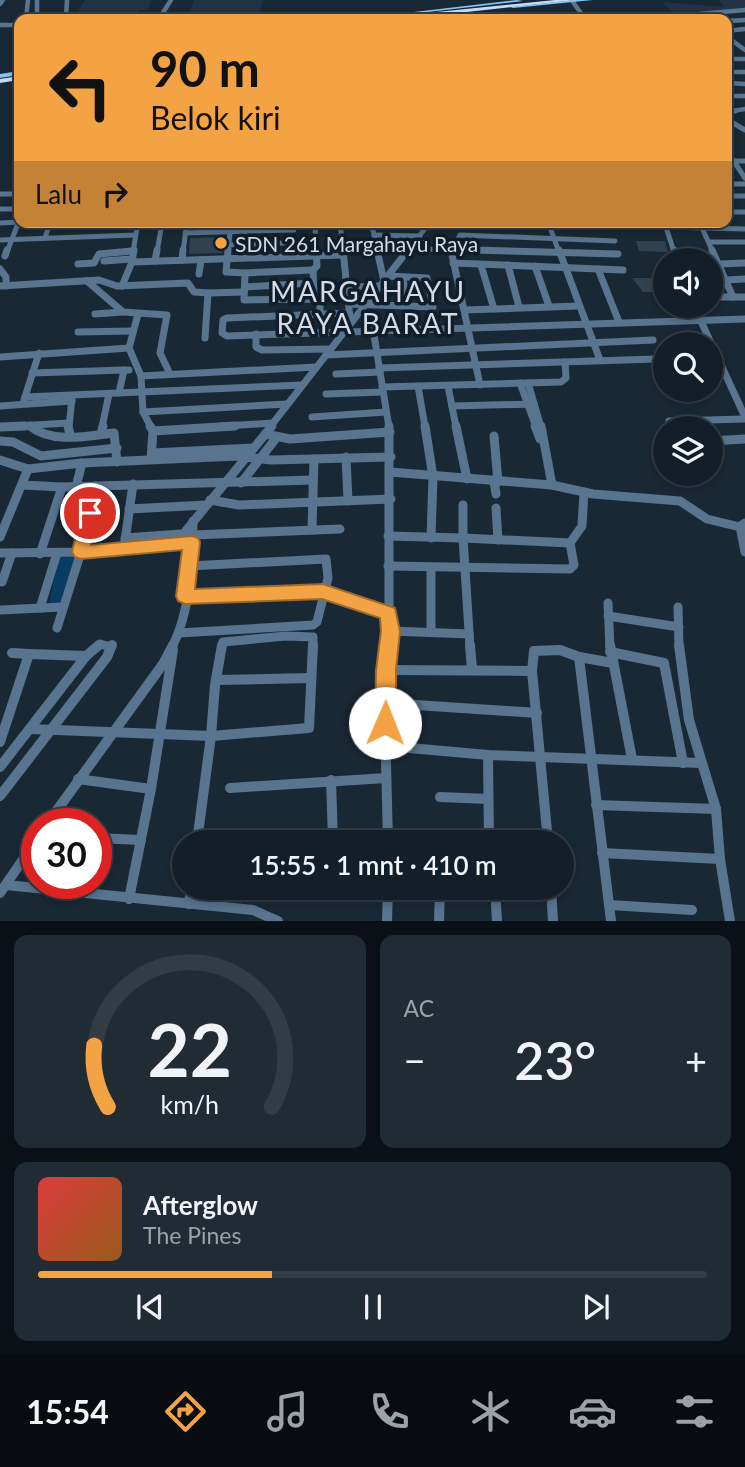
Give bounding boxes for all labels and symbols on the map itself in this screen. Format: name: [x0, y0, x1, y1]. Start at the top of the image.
place label: SDN 261 Margahayu Raya: [235, 231, 478, 256]
marker: SDN 261 Margahayu Raya: [213, 235, 229, 251]
district label: MARGAHAYU RAYA BARAT: [270, 274, 466, 340]
pin: [60, 483, 120, 543]
position arrow: [348, 686, 422, 760]
speed limit sign: 30: [21, 808, 112, 899]

